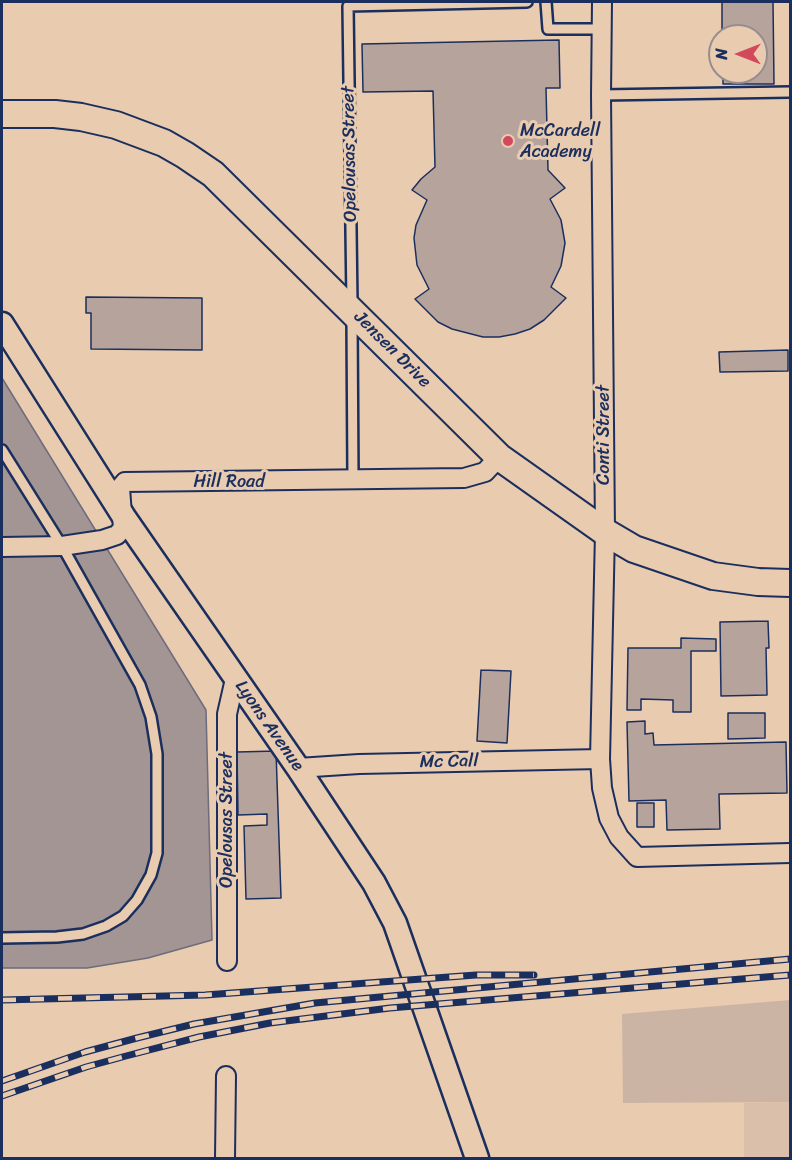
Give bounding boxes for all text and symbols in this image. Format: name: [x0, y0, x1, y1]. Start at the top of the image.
north arrow: [708, 24, 768, 84]
text: N: [707, 48, 736, 60]
street label: Opelousas Street: [338, 86, 362, 222]
place label: McCardell Academy: [520, 120, 600, 162]
marker: McCardell Academy: [501, 134, 515, 148]
street label: Jensen Drive: [349, 307, 435, 393]
street label: Conti Street: [593, 385, 615, 485]
street label: Hill Road: [193, 471, 265, 493]
street label: Lyons Avenue: [230, 676, 308, 776]
street label: Mc Call: [419, 751, 479, 773]
street label: Opelousas Street: [216, 752, 238, 888]

